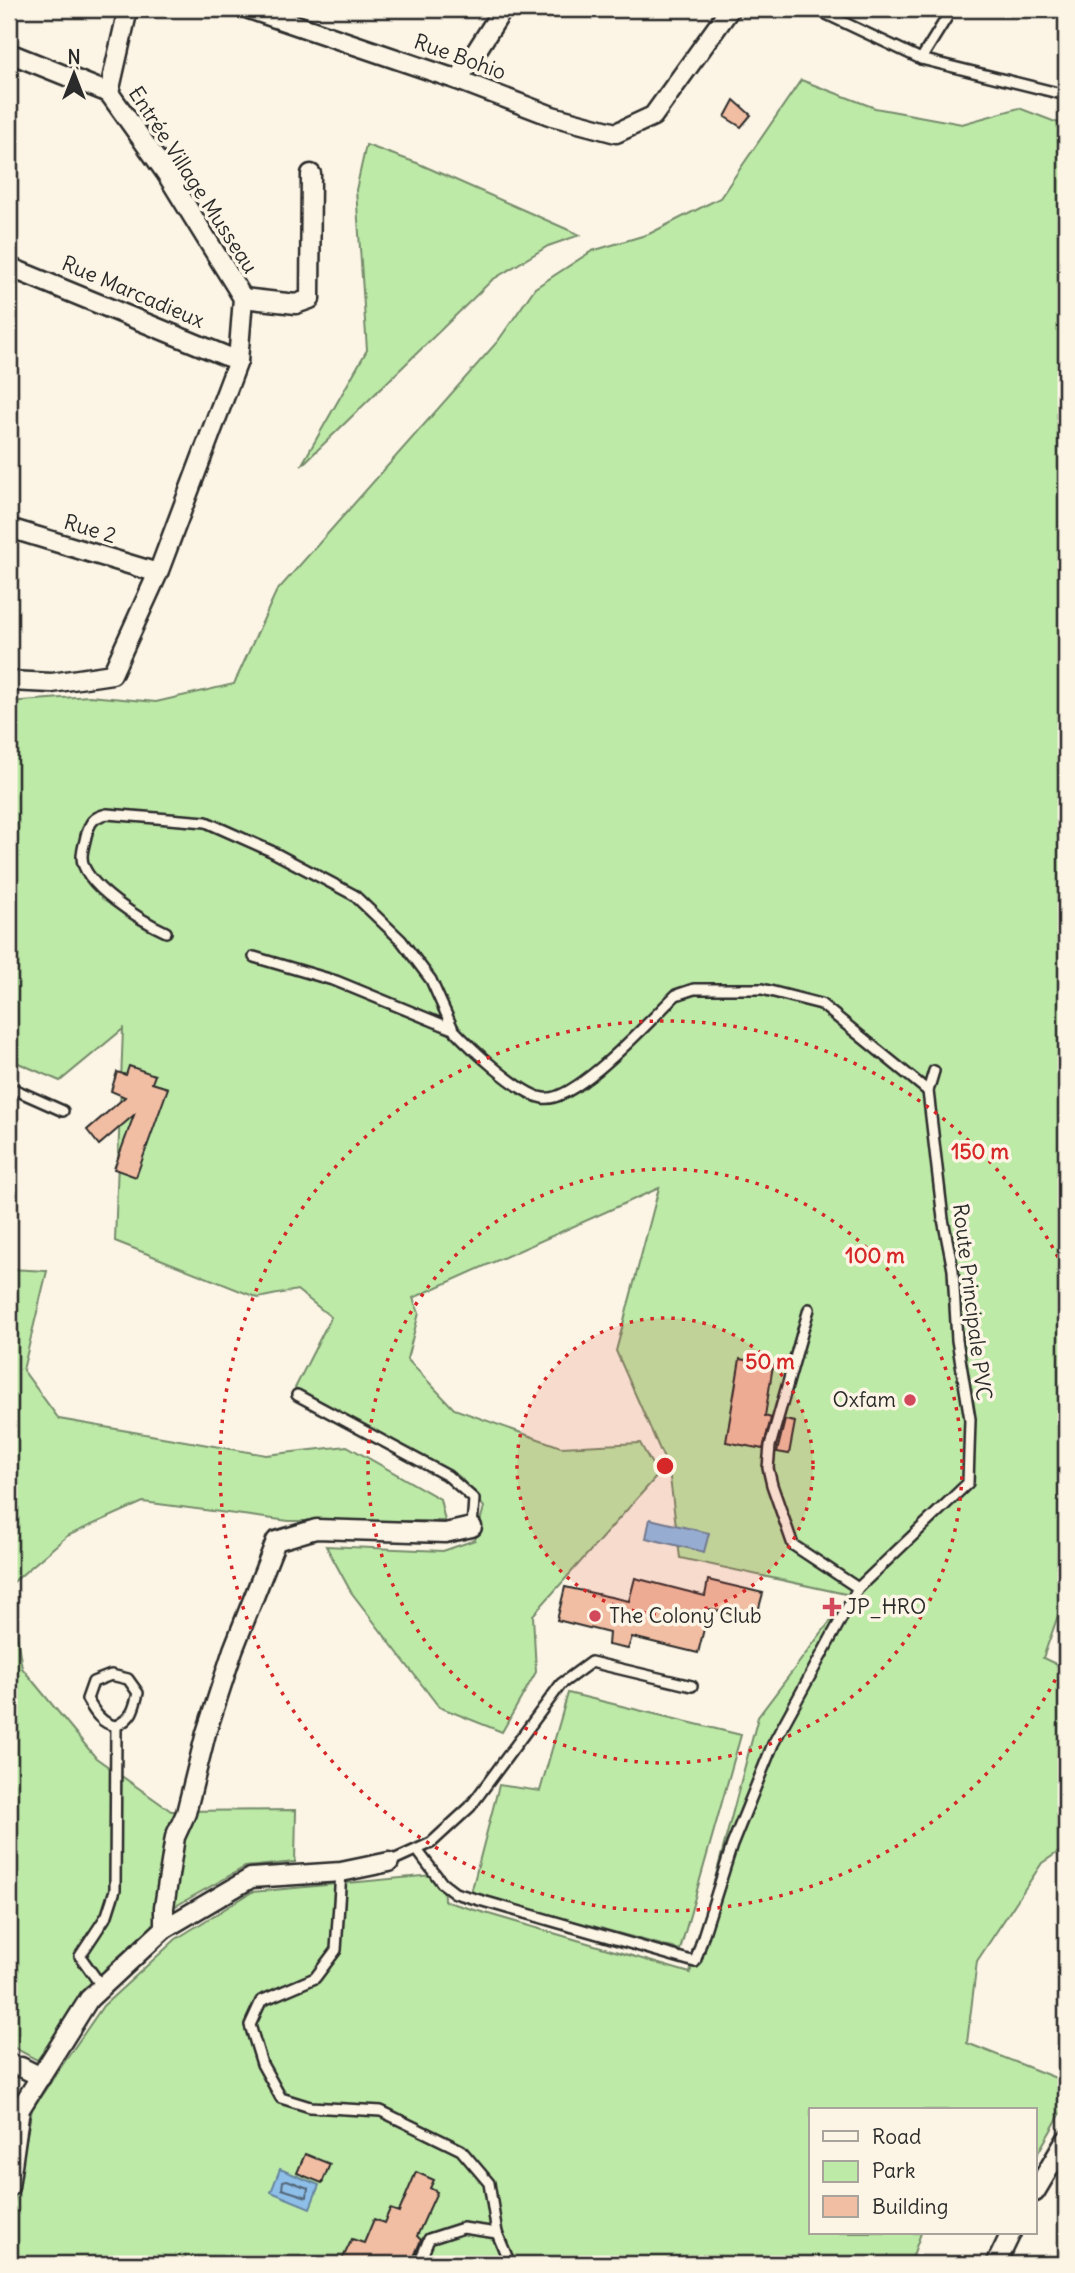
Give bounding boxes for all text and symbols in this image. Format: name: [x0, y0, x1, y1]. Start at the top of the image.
street label: Rue Bohio: [410, 27, 510, 86]
north arrow: [38, 38, 108, 108]
text: N: [67, 45, 81, 69]
street label: Entrée Village Musseau: [123, 81, 264, 278]
street label: Rue Marcadieux: [58, 249, 209, 334]
street label: Rue 2: [61, 508, 120, 549]
text: 150 m: [951, 1138, 1009, 1165]
street label: Route Principale PVC: [947, 1202, 998, 1402]
text: 100 m: [845, 1242, 905, 1269]
text: 50 m: [745, 1348, 795, 1375]
place label: Oxfam: [832, 1386, 896, 1413]
marker: Oxfam: [902, 1392, 918, 1408]
centre of rings: [653, 1454, 677, 1478]
place label: JP_HRO: [846, 1593, 926, 1620]
marker: JP_HRO: [824, 1599, 840, 1615]
place label: The Colony Club: [609, 1602, 762, 1629]
marker: The Colony Club: [587, 1608, 603, 1624]
legend: [809, 2108, 1036, 2234]
text: Road: [872, 2123, 921, 2150]
text: Park: [872, 2157, 915, 2184]
text: Building: [872, 2193, 948, 2220]

